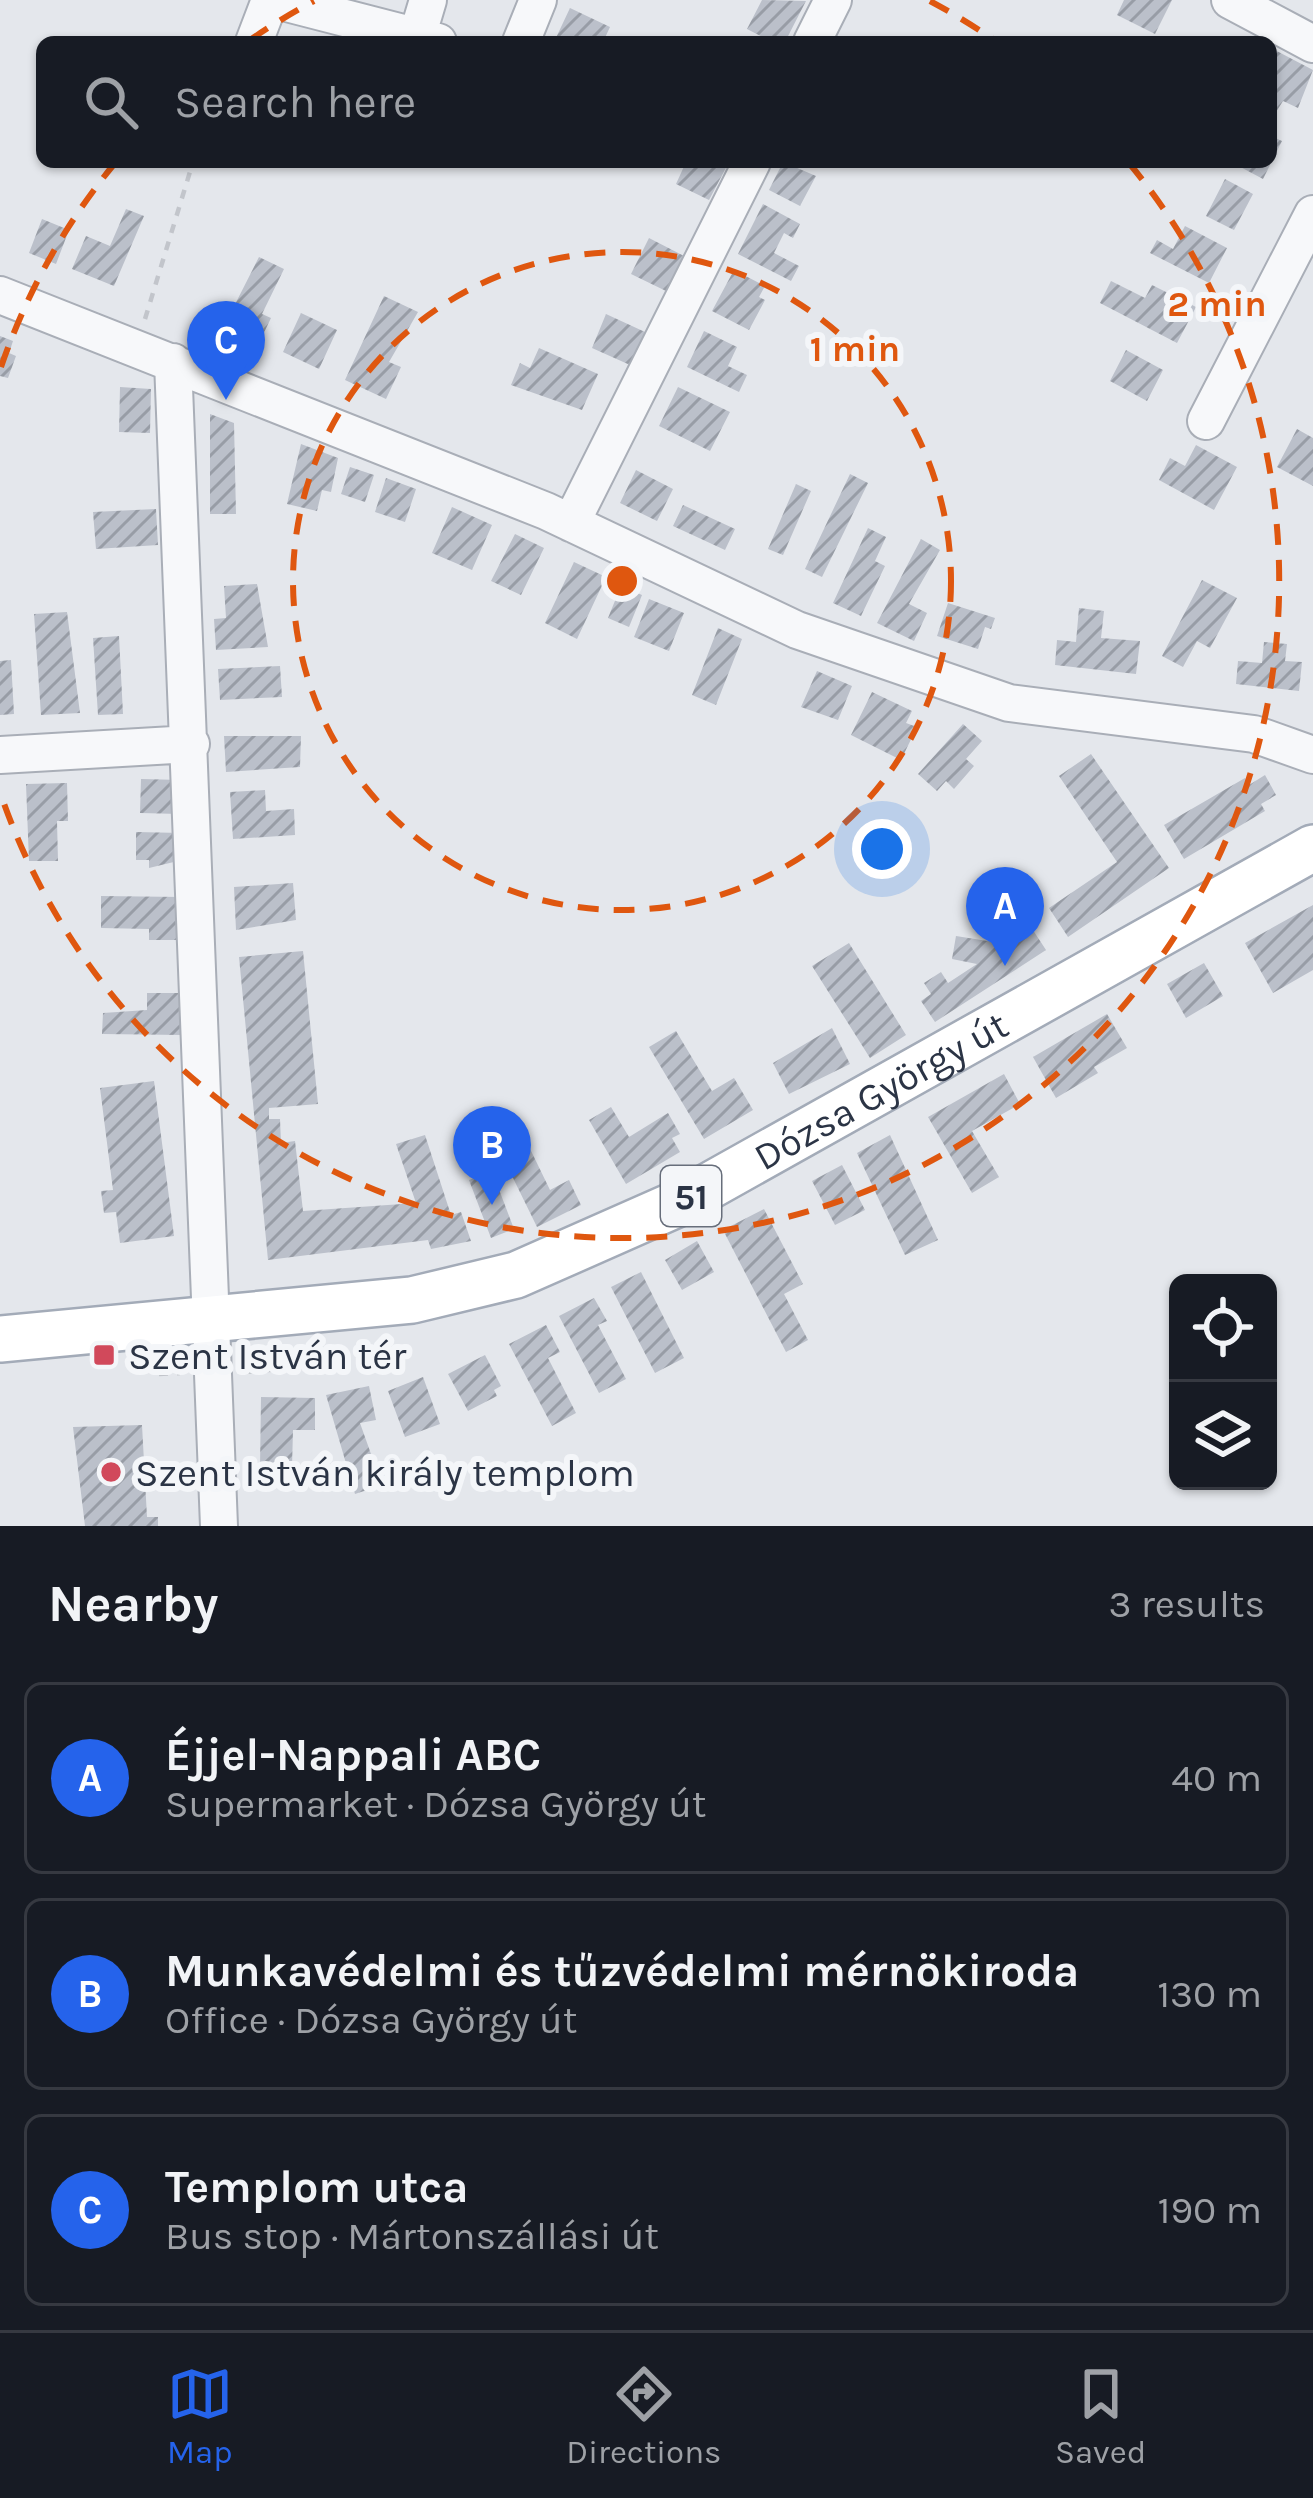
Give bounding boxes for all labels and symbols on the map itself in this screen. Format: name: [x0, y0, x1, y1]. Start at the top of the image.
text: 2 min: [1167, 283, 1267, 325]
pin: C: [187, 301, 265, 400]
text: 1 min: [810, 328, 900, 370]
centre of rings: [601, 560, 643, 602]
your location: [852, 819, 912, 879]
pin: A: [966, 867, 1044, 966]
street label: Dózsa György út: [746, 1002, 1016, 1180]
pin: B: [453, 1106, 531, 1205]
road number: 51: [661, 1166, 721, 1226]
place label: Szent István tér: [128, 1333, 407, 1379]
marker: Szent István tér: [91, 1342, 117, 1368]
place label: Szent István király templom: [135, 1450, 635, 1496]
marker: Szent István király templom: [98, 1459, 124, 1485]

